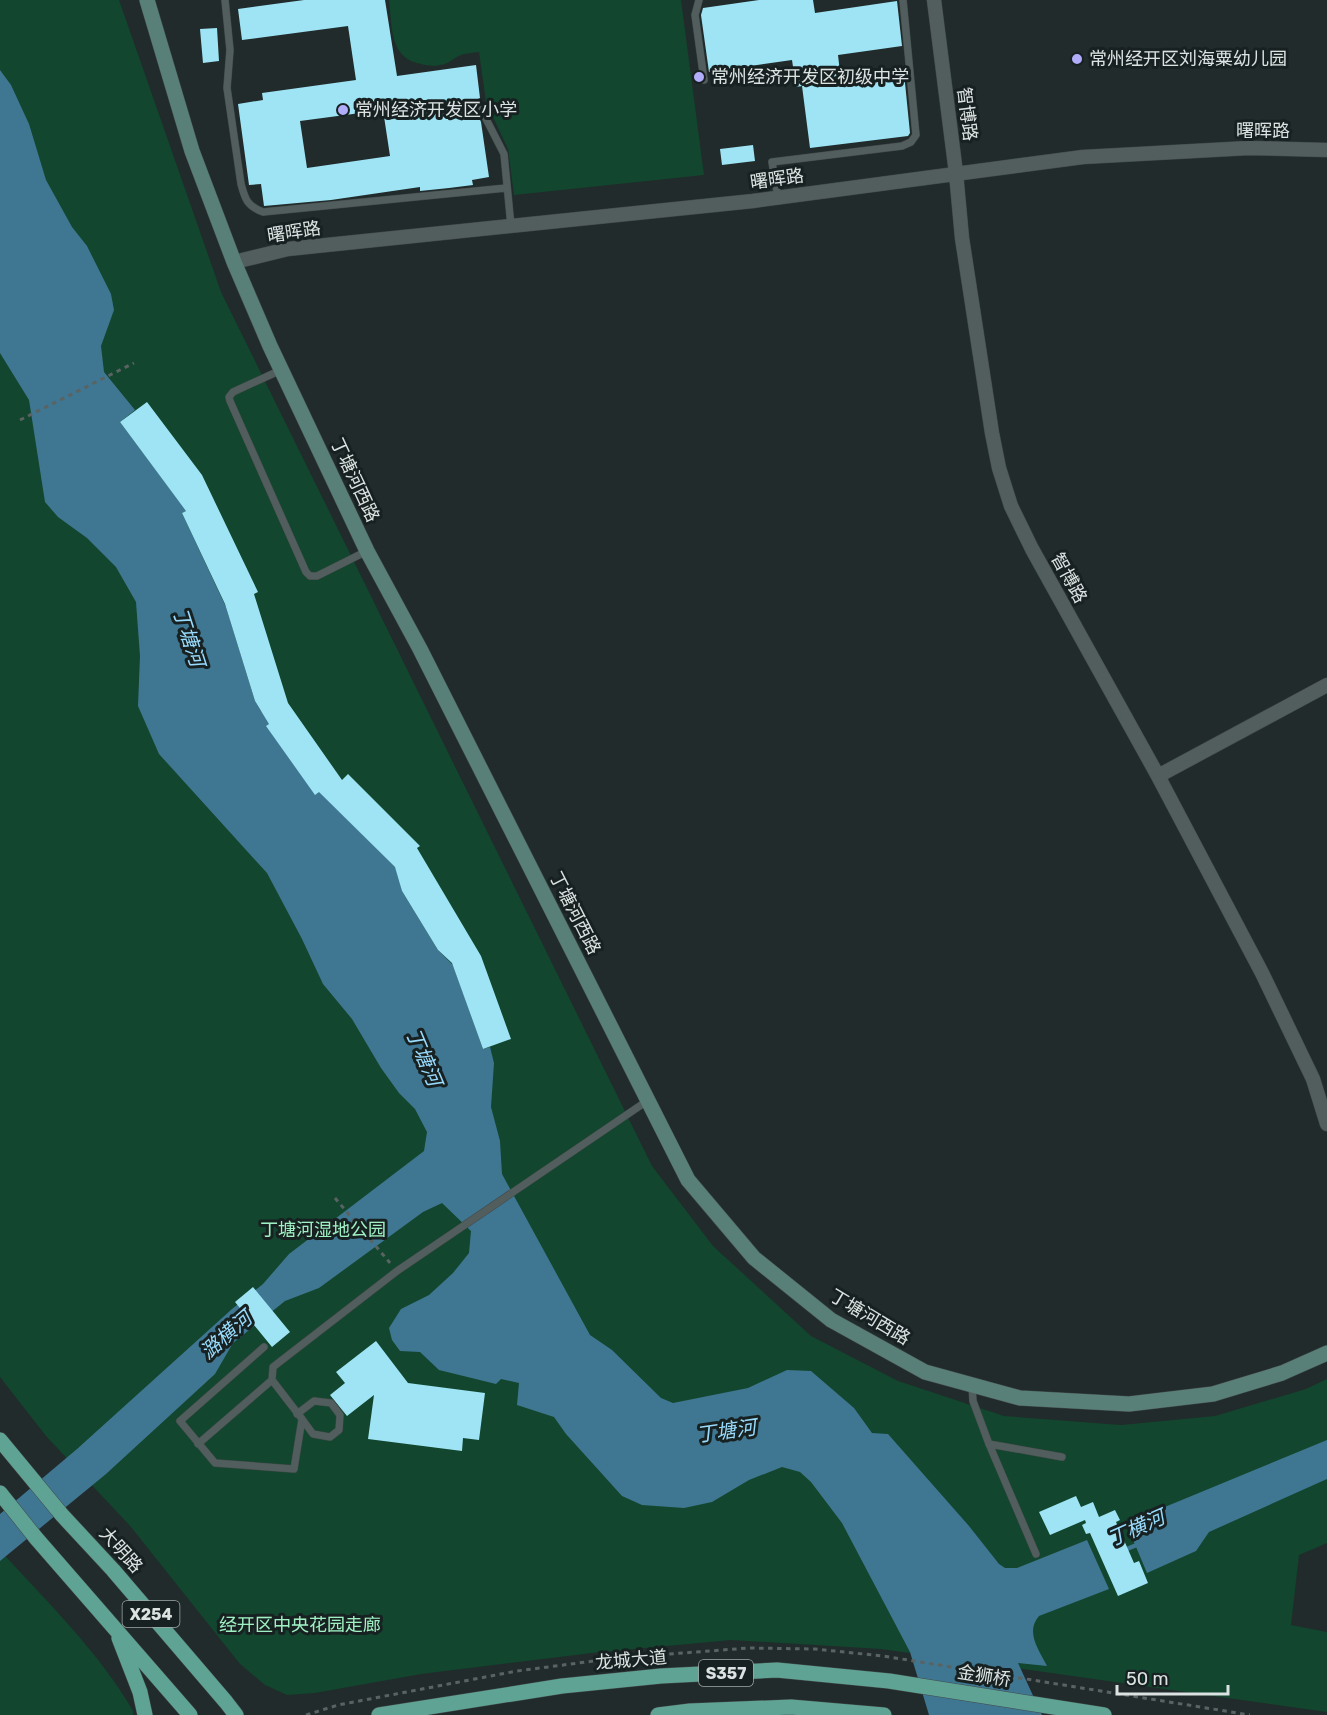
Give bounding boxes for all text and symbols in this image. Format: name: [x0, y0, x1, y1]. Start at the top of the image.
place label: 常州经开区刘海粟幼儿园: [1089, 48, 1287, 70]
marker: 常州经开区刘海粟幼儿园: [1070, 52, 1084, 66]
place label: 常州经济开发区初级中学: [711, 66, 909, 88]
marker: 常州经济开发区初级中学: [692, 70, 706, 84]
street label: 智博路: [953, 86, 981, 142]
place label: 常州经济开发区小学: [355, 99, 517, 121]
marker: 常州经济开发区小学: [336, 103, 350, 117]
street label: 曙晖路: [1236, 120, 1290, 142]
street label: 曙晖路: [749, 164, 805, 194]
street label: 曙晖路: [266, 217, 322, 247]
street label: 丁塘河西路: [326, 435, 384, 525]
street label: 智博路: [1046, 549, 1092, 607]
water label: 丁塘河: [168, 605, 211, 673]
street label: 丁塘河西路: [545, 868, 605, 958]
water label: 丁塘河: [401, 1025, 448, 1093]
park label: 丁塘河湿地公园: [260, 1219, 386, 1241]
street label: 丁塘河西路: [826, 1284, 914, 1350]
water label: 潞横河: [195, 1304, 260, 1364]
water label: 丁塘河: [695, 1414, 761, 1447]
water label: 丁横河: [1104, 1503, 1172, 1551]
street label: 大明路: [95, 1523, 147, 1577]
road number: X254: [122, 1601, 180, 1627]
park label: 经开区中央花园走廊: [219, 1614, 381, 1636]
street label: 龙城大道: [594, 1646, 668, 1674]
scale bar: [1117, 1658, 1228, 1696]
road number: S357: [699, 1660, 753, 1686]
street label: 金狮桥: [956, 1661, 1012, 1691]
text: 50 m: [1126, 1668, 1169, 1690]

